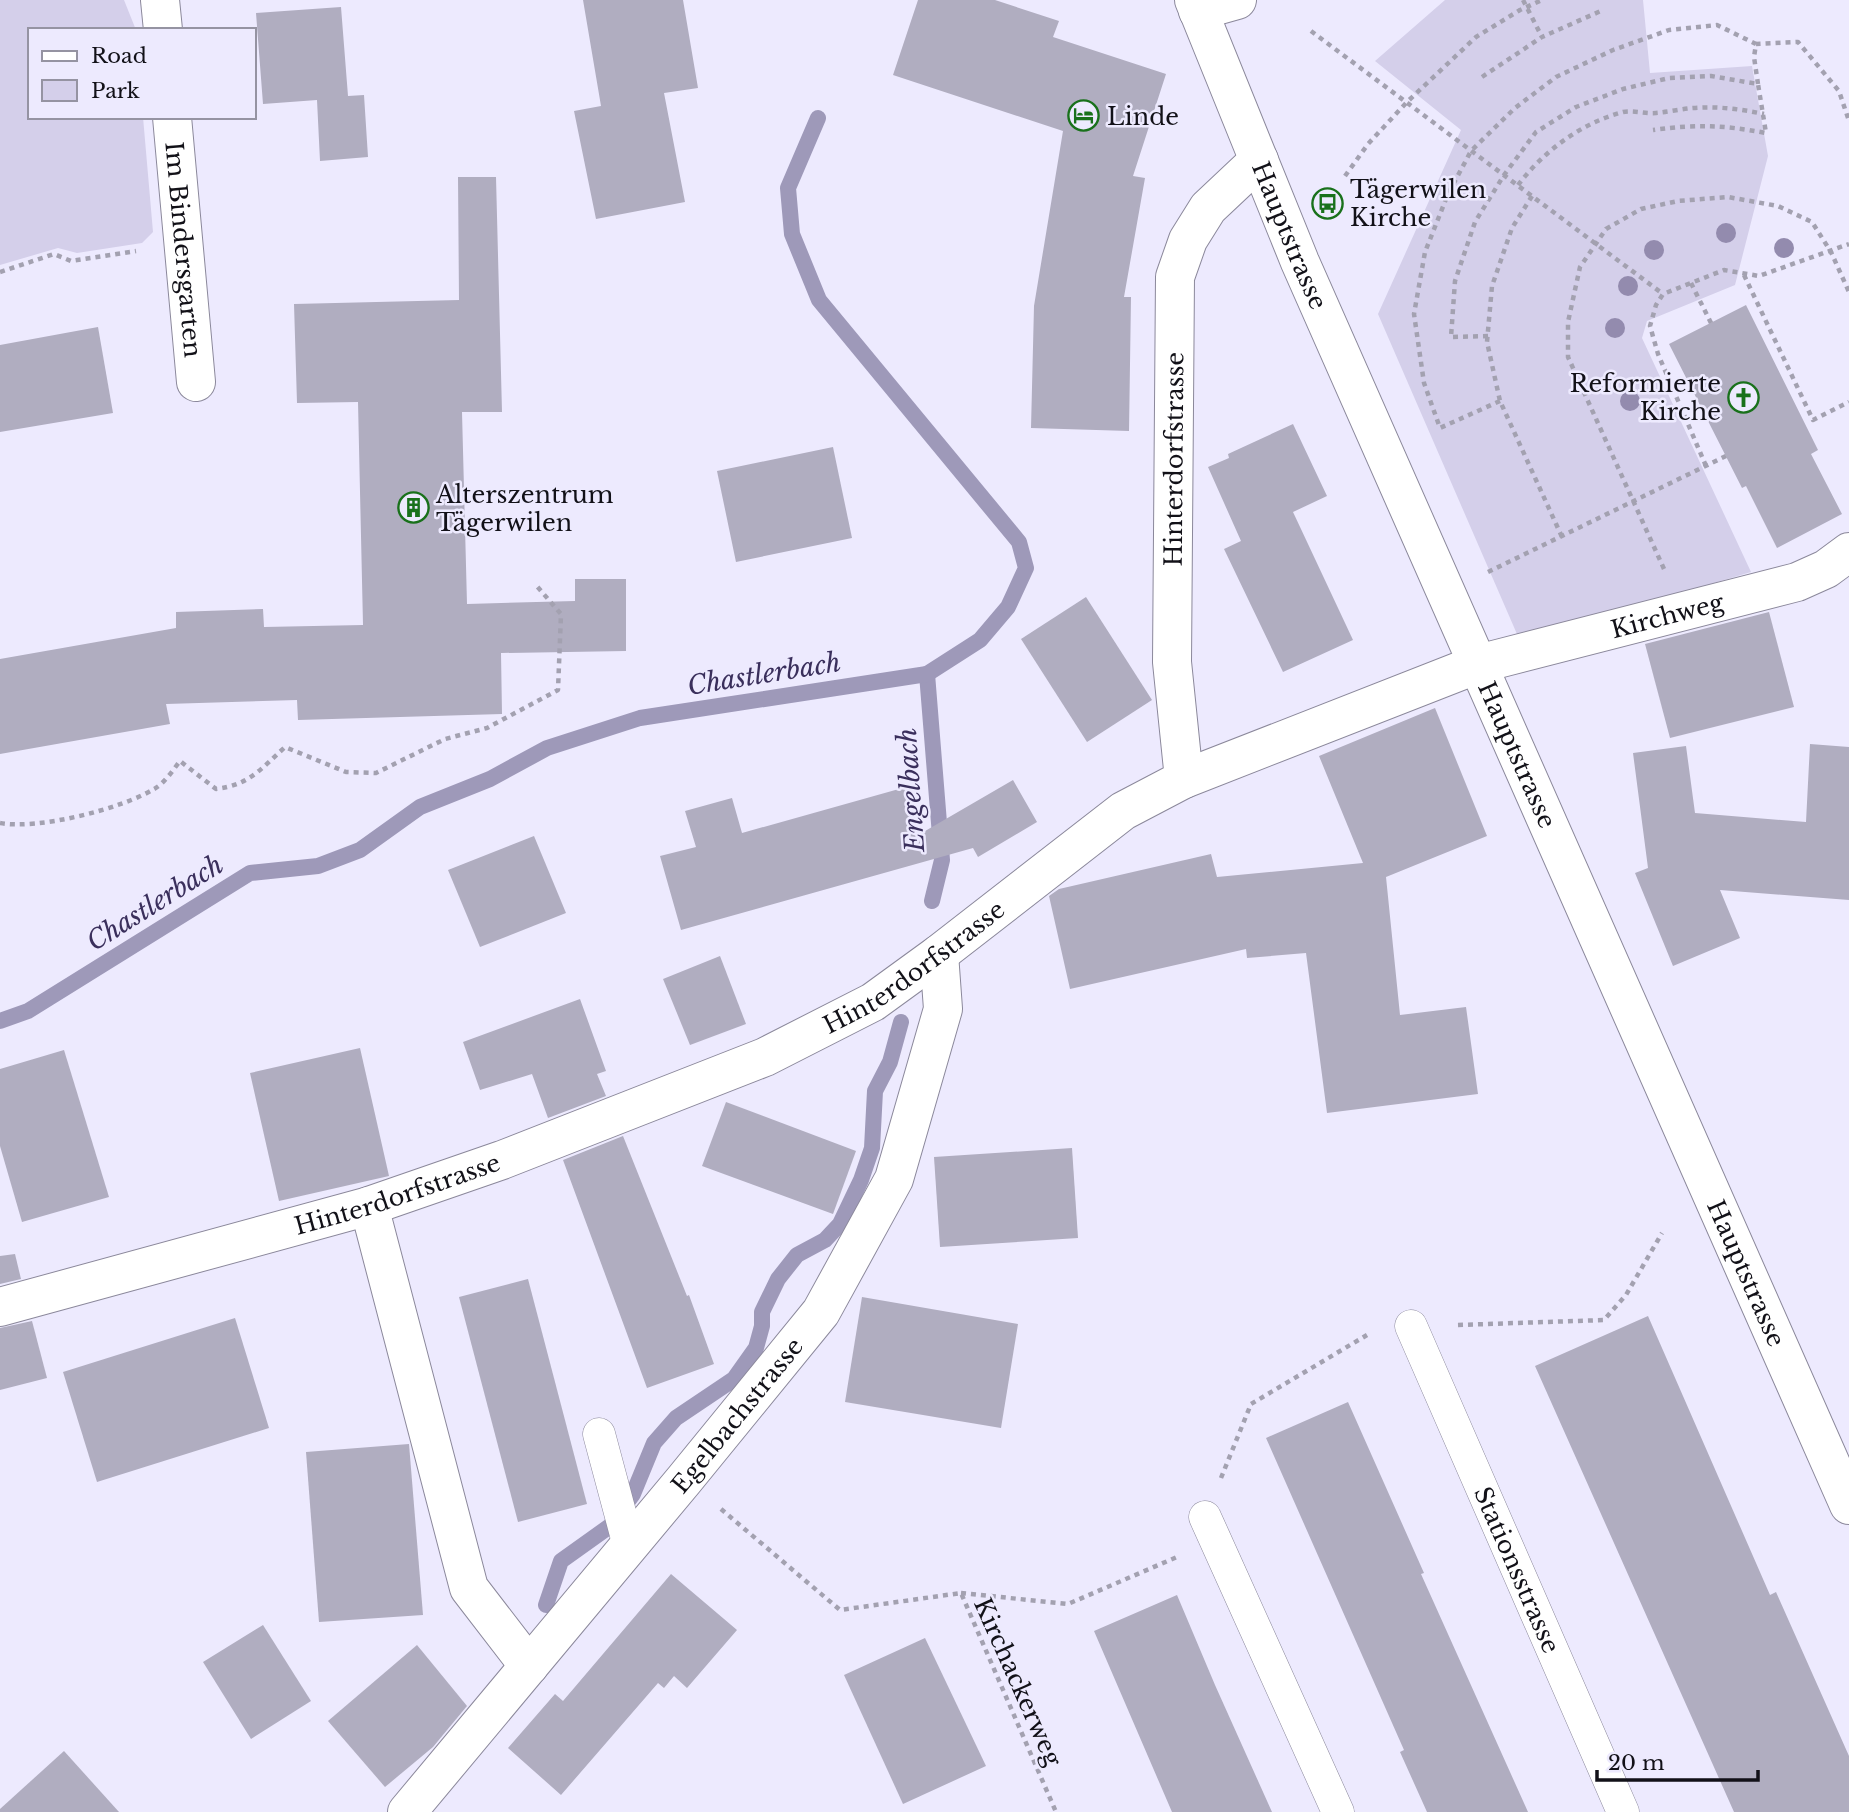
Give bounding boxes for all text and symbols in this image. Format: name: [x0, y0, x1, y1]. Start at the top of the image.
legend: [28, 28, 256, 119]
text: Road: [91, 43, 147, 69]
text: Park: [91, 78, 140, 104]
hotel icon: Linde: [1067, 99, 1101, 133]
place label: Linde: [1107, 102, 1179, 131]
street label: Im Bindersgarten: [160, 140, 208, 359]
street label: Hauptstrasse: [1246, 157, 1333, 314]
place label: Tägerwilen Kirche: [1350, 175, 1486, 232]
bus stop icon: Tägerwilen Kirche: [1310, 186, 1344, 220]
street label: Hinterdorfstrasse: [1158, 352, 1189, 566]
place label: Reformierte Kirche: [1570, 369, 1721, 426]
church icon: Reformierte Kirche: [1727, 380, 1761, 414]
place label: Alterszentrum Tägerwilen: [435, 480, 614, 537]
building icon: Alterszentrum Tägerwilen: [396, 491, 430, 525]
street label: Kirchweg: [1608, 587, 1727, 644]
water label: Chastlerbach: [685, 646, 843, 702]
street label: Hauptstrasse: [1472, 677, 1563, 832]
water label: Engelbach: [891, 727, 931, 854]
water label: Chastlerbach: [81, 848, 229, 958]
street label: Hinterdorfstrasse: [818, 894, 1010, 1040]
street label: Hinterdorfstrasse: [291, 1147, 504, 1240]
street label: Hauptstrasse: [1702, 1195, 1792, 1351]
street label: Egelbachstrasse: [665, 1332, 809, 1499]
street label: Stationsstrasse: [1468, 1482, 1566, 1657]
street label: Kirchackerweg: [968, 1593, 1068, 1771]
scale bar: [1597, 1738, 1758, 1782]
text: 20 m: [1608, 1750, 1665, 1776]

